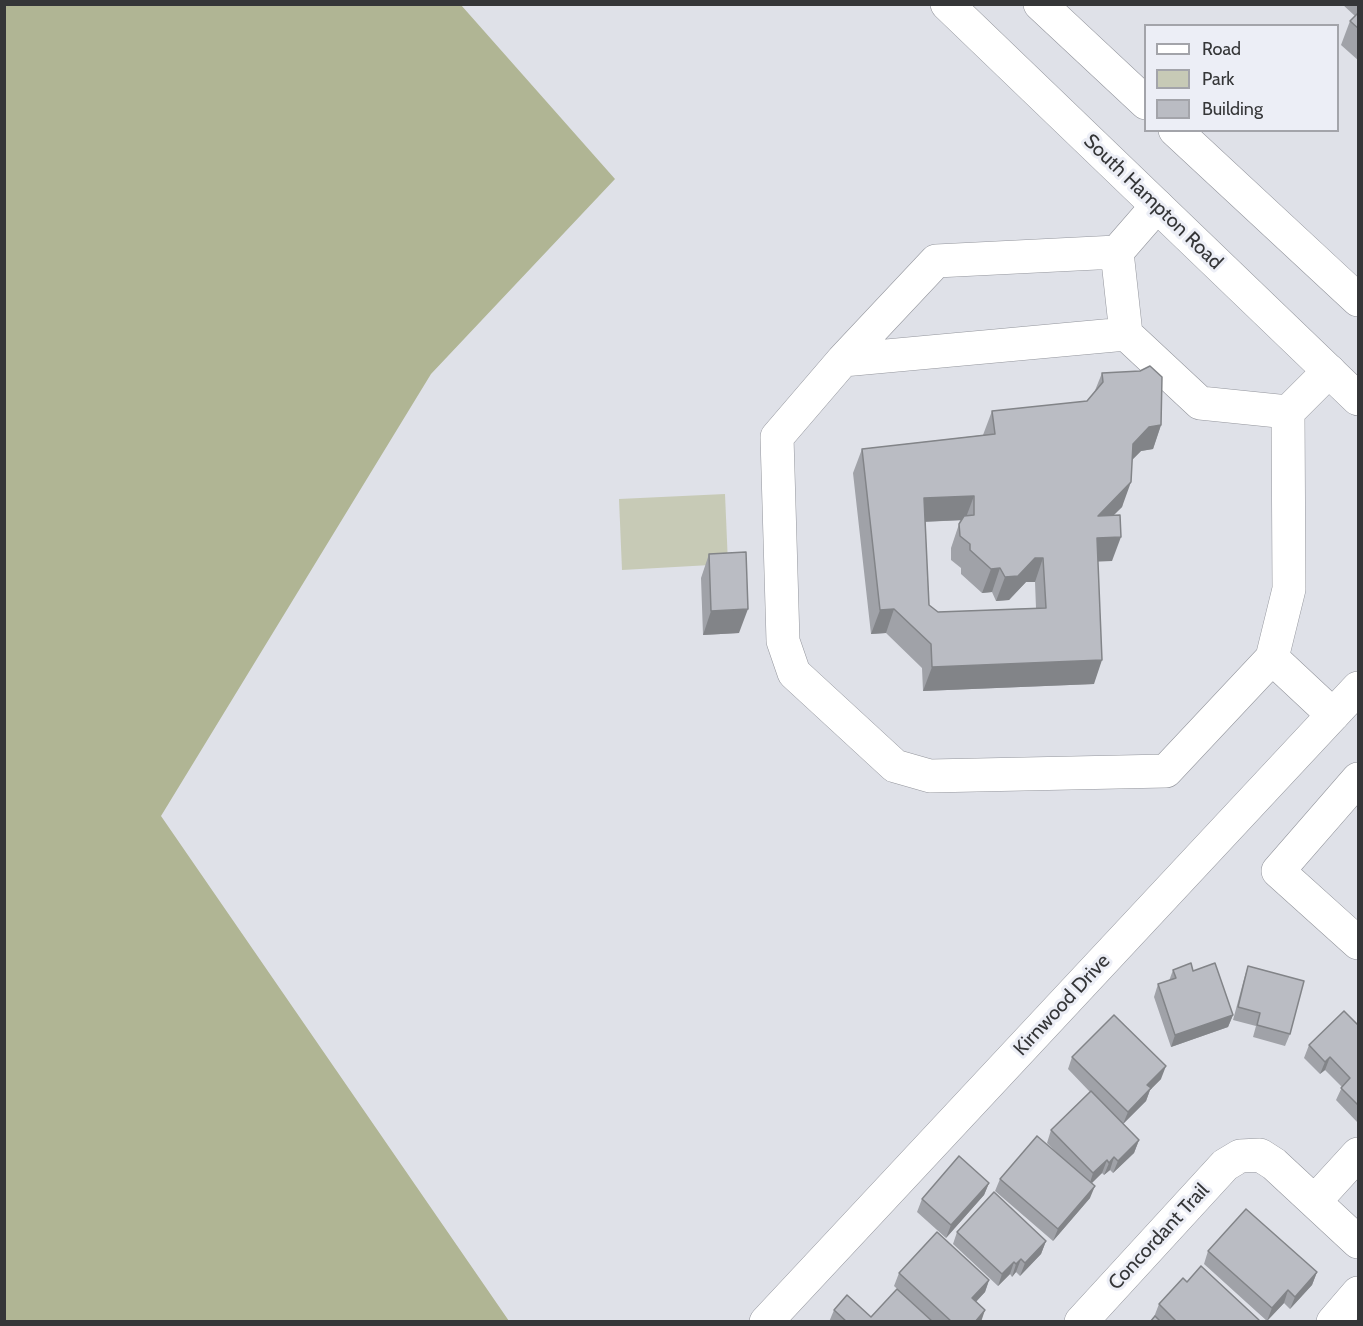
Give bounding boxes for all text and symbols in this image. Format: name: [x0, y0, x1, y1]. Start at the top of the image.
legend: [1144, 24, 1339, 132]
text: Road: [1202, 38, 1241, 60]
text: Park: [1202, 68, 1234, 90]
text: Building: [1202, 98, 1263, 120]
street label: South Hampton Road: [1078, 129, 1228, 275]
street label: Kirnwood Drive: [1009, 949, 1115, 1061]
street label: Concordant Trail: [1104, 1179, 1214, 1295]

